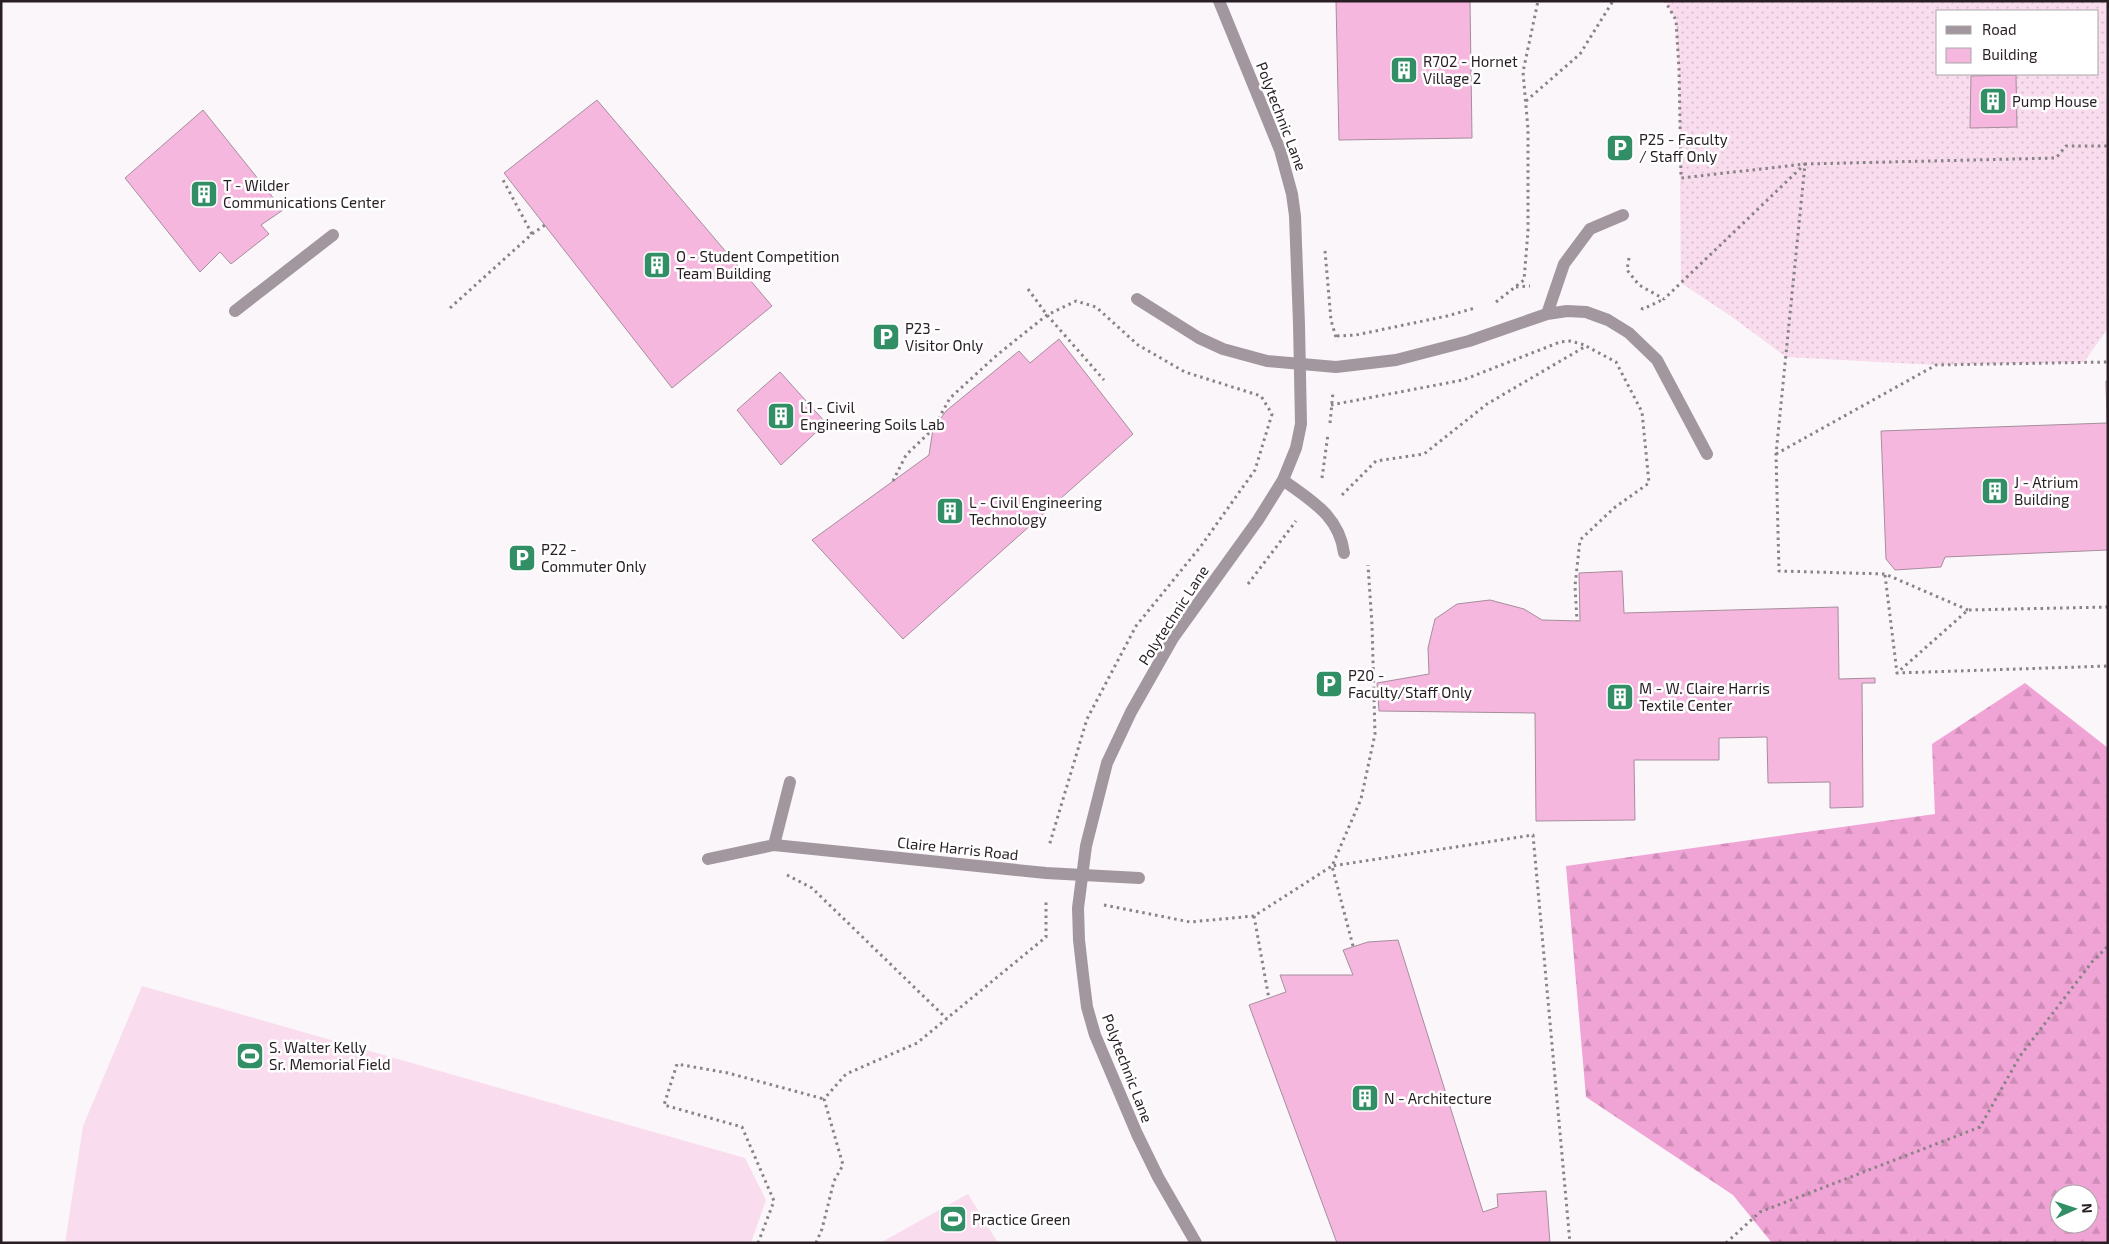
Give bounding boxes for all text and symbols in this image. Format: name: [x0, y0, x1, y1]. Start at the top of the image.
legend: [1936, 10, 2099, 75]
text: Road: [1982, 20, 2017, 38]
text: Building: [1982, 45, 2038, 63]
place label: R702 - Hornet Village 2: [1423, 52, 1518, 87]
building icon: R702 - Hornet Village 2: [1389, 55, 1419, 85]
street label: Polytechnic Lane: [1253, 59, 1311, 173]
building icon: Pump House: [1978, 86, 2008, 116]
place label: Pump House: [2012, 92, 2097, 110]
place label: P25 - Faculty / Staff Only: [1639, 130, 1728, 165]
parking icon: P25 - Faculty / Staff Only: [1605, 133, 1635, 163]
place label: T - Wilder Communications Center: [223, 176, 386, 211]
building icon: T - Wilder Communications Center: [189, 179, 219, 209]
place label: O - Student Competition Team Building: [676, 247, 840, 282]
building icon: O - Student Competition Team Building: [642, 250, 672, 280]
place label: P23 - Visitor Only: [905, 319, 983, 354]
parking icon: P23 - Visitor Only: [871, 322, 901, 352]
place label: L1 - Civil Engineering Soils Lab: [800, 398, 945, 433]
building icon: L1 - Civil Engineering Soils Lab: [766, 401, 796, 431]
place label: J - Atrium Building: [2014, 473, 2078, 508]
building icon: J - Atrium Building: [1980, 476, 2010, 506]
place label: L - Civil Engineering Technology: [969, 493, 1103, 528]
building icon: L - Civil Engineering Technology: [935, 496, 965, 526]
place label: P22 - Commuter Only: [541, 540, 647, 575]
parking icon: P22 - Commuter Only: [507, 543, 537, 573]
street label: Polytechnic Lane: [1134, 562, 1212, 668]
place label: P20 - Faculty/Staff Only: [1348, 666, 1472, 701]
parking icon: P20 - Faculty/Staff Only: [1314, 669, 1344, 699]
place label: M - W. Claire Harris Textile Center: [1639, 679, 1770, 714]
building icon: M - W. Claire Harris Textile Center: [1605, 682, 1635, 712]
street label: Claire Harris Road: [897, 833, 1019, 863]
street label: Polytechnic Lane: [1099, 1011, 1157, 1125]
place label: S. Walter Kelly Sr. Memorial Field: [269, 1038, 391, 1073]
sports icon: S. Walter Kelly Sr. Memorial Field: [235, 1041, 265, 1071]
building icon: N - Architecture: [1350, 1083, 1380, 1113]
place label: N - Architecture: [1384, 1089, 1492, 1107]
north arrow: [2049, 1184, 2099, 1234]
text: N: [2079, 1203, 2096, 1214]
sports icon: Practice Green: [938, 1204, 968, 1234]
place label: Practice Green: [972, 1210, 1071, 1228]

